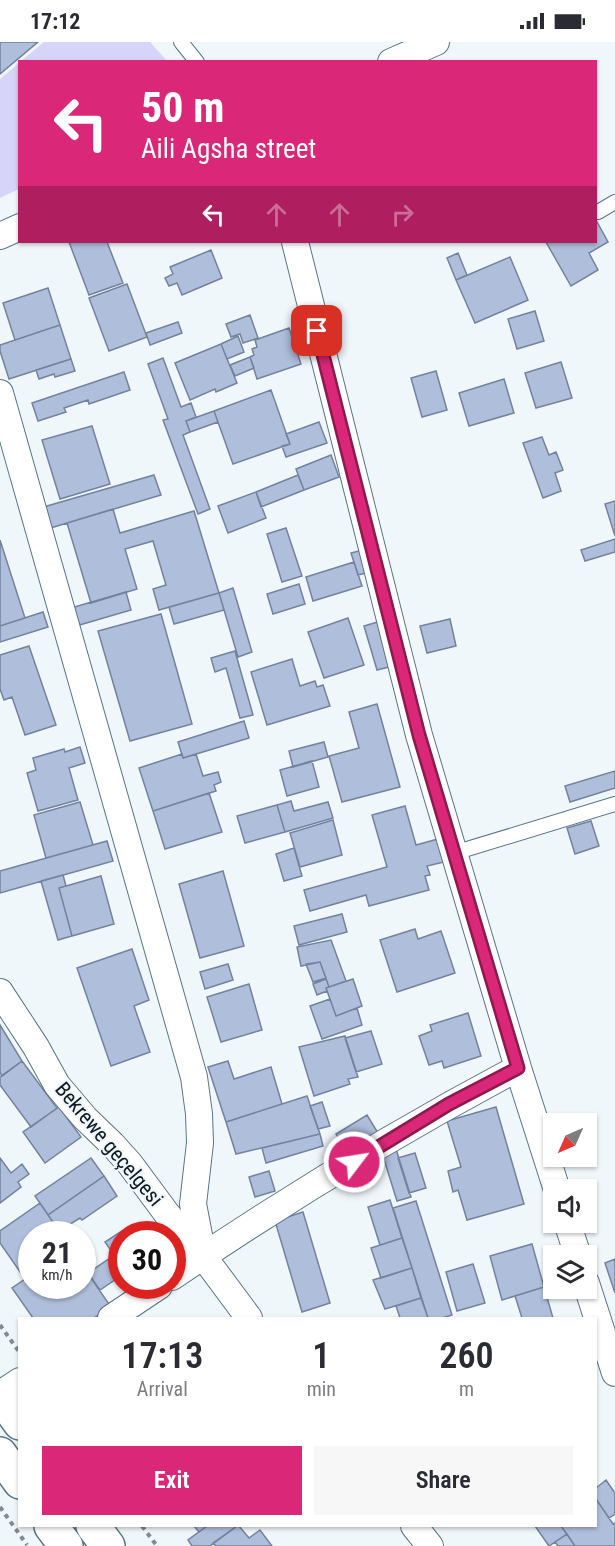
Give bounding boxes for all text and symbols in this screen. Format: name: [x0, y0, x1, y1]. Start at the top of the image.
text: 17:12: [30, 9, 81, 34]
text: 50 m: [141, 83, 224, 132]
icon: left: [42, 84, 120, 162]
text: Aili Agsha street: [141, 133, 316, 165]
icon: left: [197, 198, 230, 231]
icon: ahead: [260, 198, 293, 231]
icon: ahead: [323, 198, 356, 231]
icon: right: [386, 198, 419, 231]
pin: [291, 305, 342, 356]
icon: arrive: [300, 314, 333, 347]
street label: Bekrewe geçelgesi: [50, 1077, 168, 1211]
north arrow: [543, 1113, 597, 1167]
map controls: [543, 1113, 597, 1299]
position arrow: [322, 1130, 386, 1194]
button: sound: [543, 1179, 597, 1233]
speed limit sign: 30: [108, 1221, 186, 1299]
text: 21: [42, 1235, 72, 1270]
button: layers: [543, 1245, 597, 1299]
text: km/h: [42, 1266, 72, 1284]
text: 17:13: [121, 1335, 203, 1377]
text: 1: [312, 1335, 330, 1377]
text: 260: [439, 1335, 494, 1377]
text: Arrival: [137, 1377, 188, 1401]
text: min: [307, 1377, 336, 1401]
text: m: [459, 1377, 474, 1401]
button: Exit: [42, 1446, 302, 1515]
button: Share: [314, 1446, 573, 1515]

